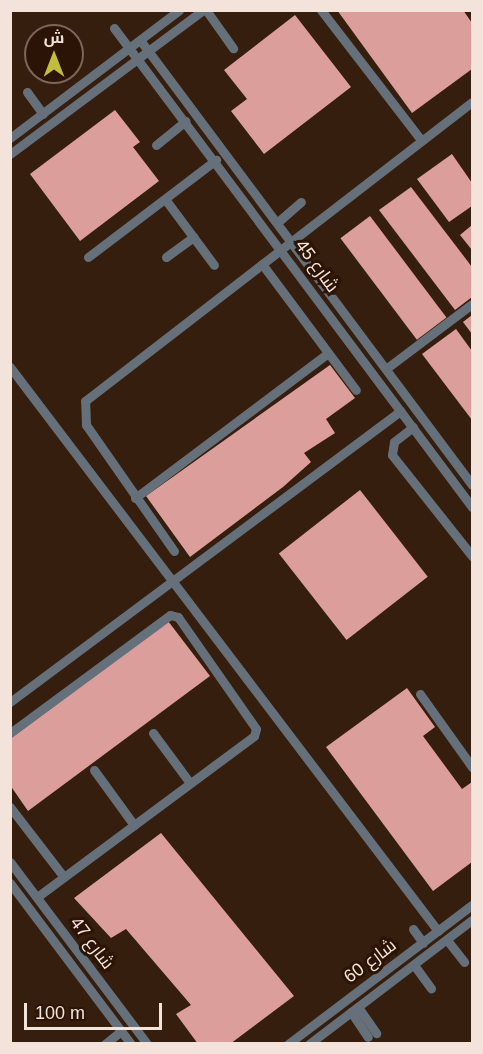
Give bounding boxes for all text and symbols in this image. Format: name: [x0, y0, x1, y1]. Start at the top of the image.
north arrow: [24, 24, 84, 84]
text: ش: [44, 29, 64, 46]
street label: شارع 45: [291, 235, 343, 297]
street label: شارع 47: [65, 913, 119, 973]
street label: شارع 60: [340, 934, 400, 988]
scale bar: [27, 991, 165, 1029]
text: 100 m: [35, 1003, 85, 1023]

